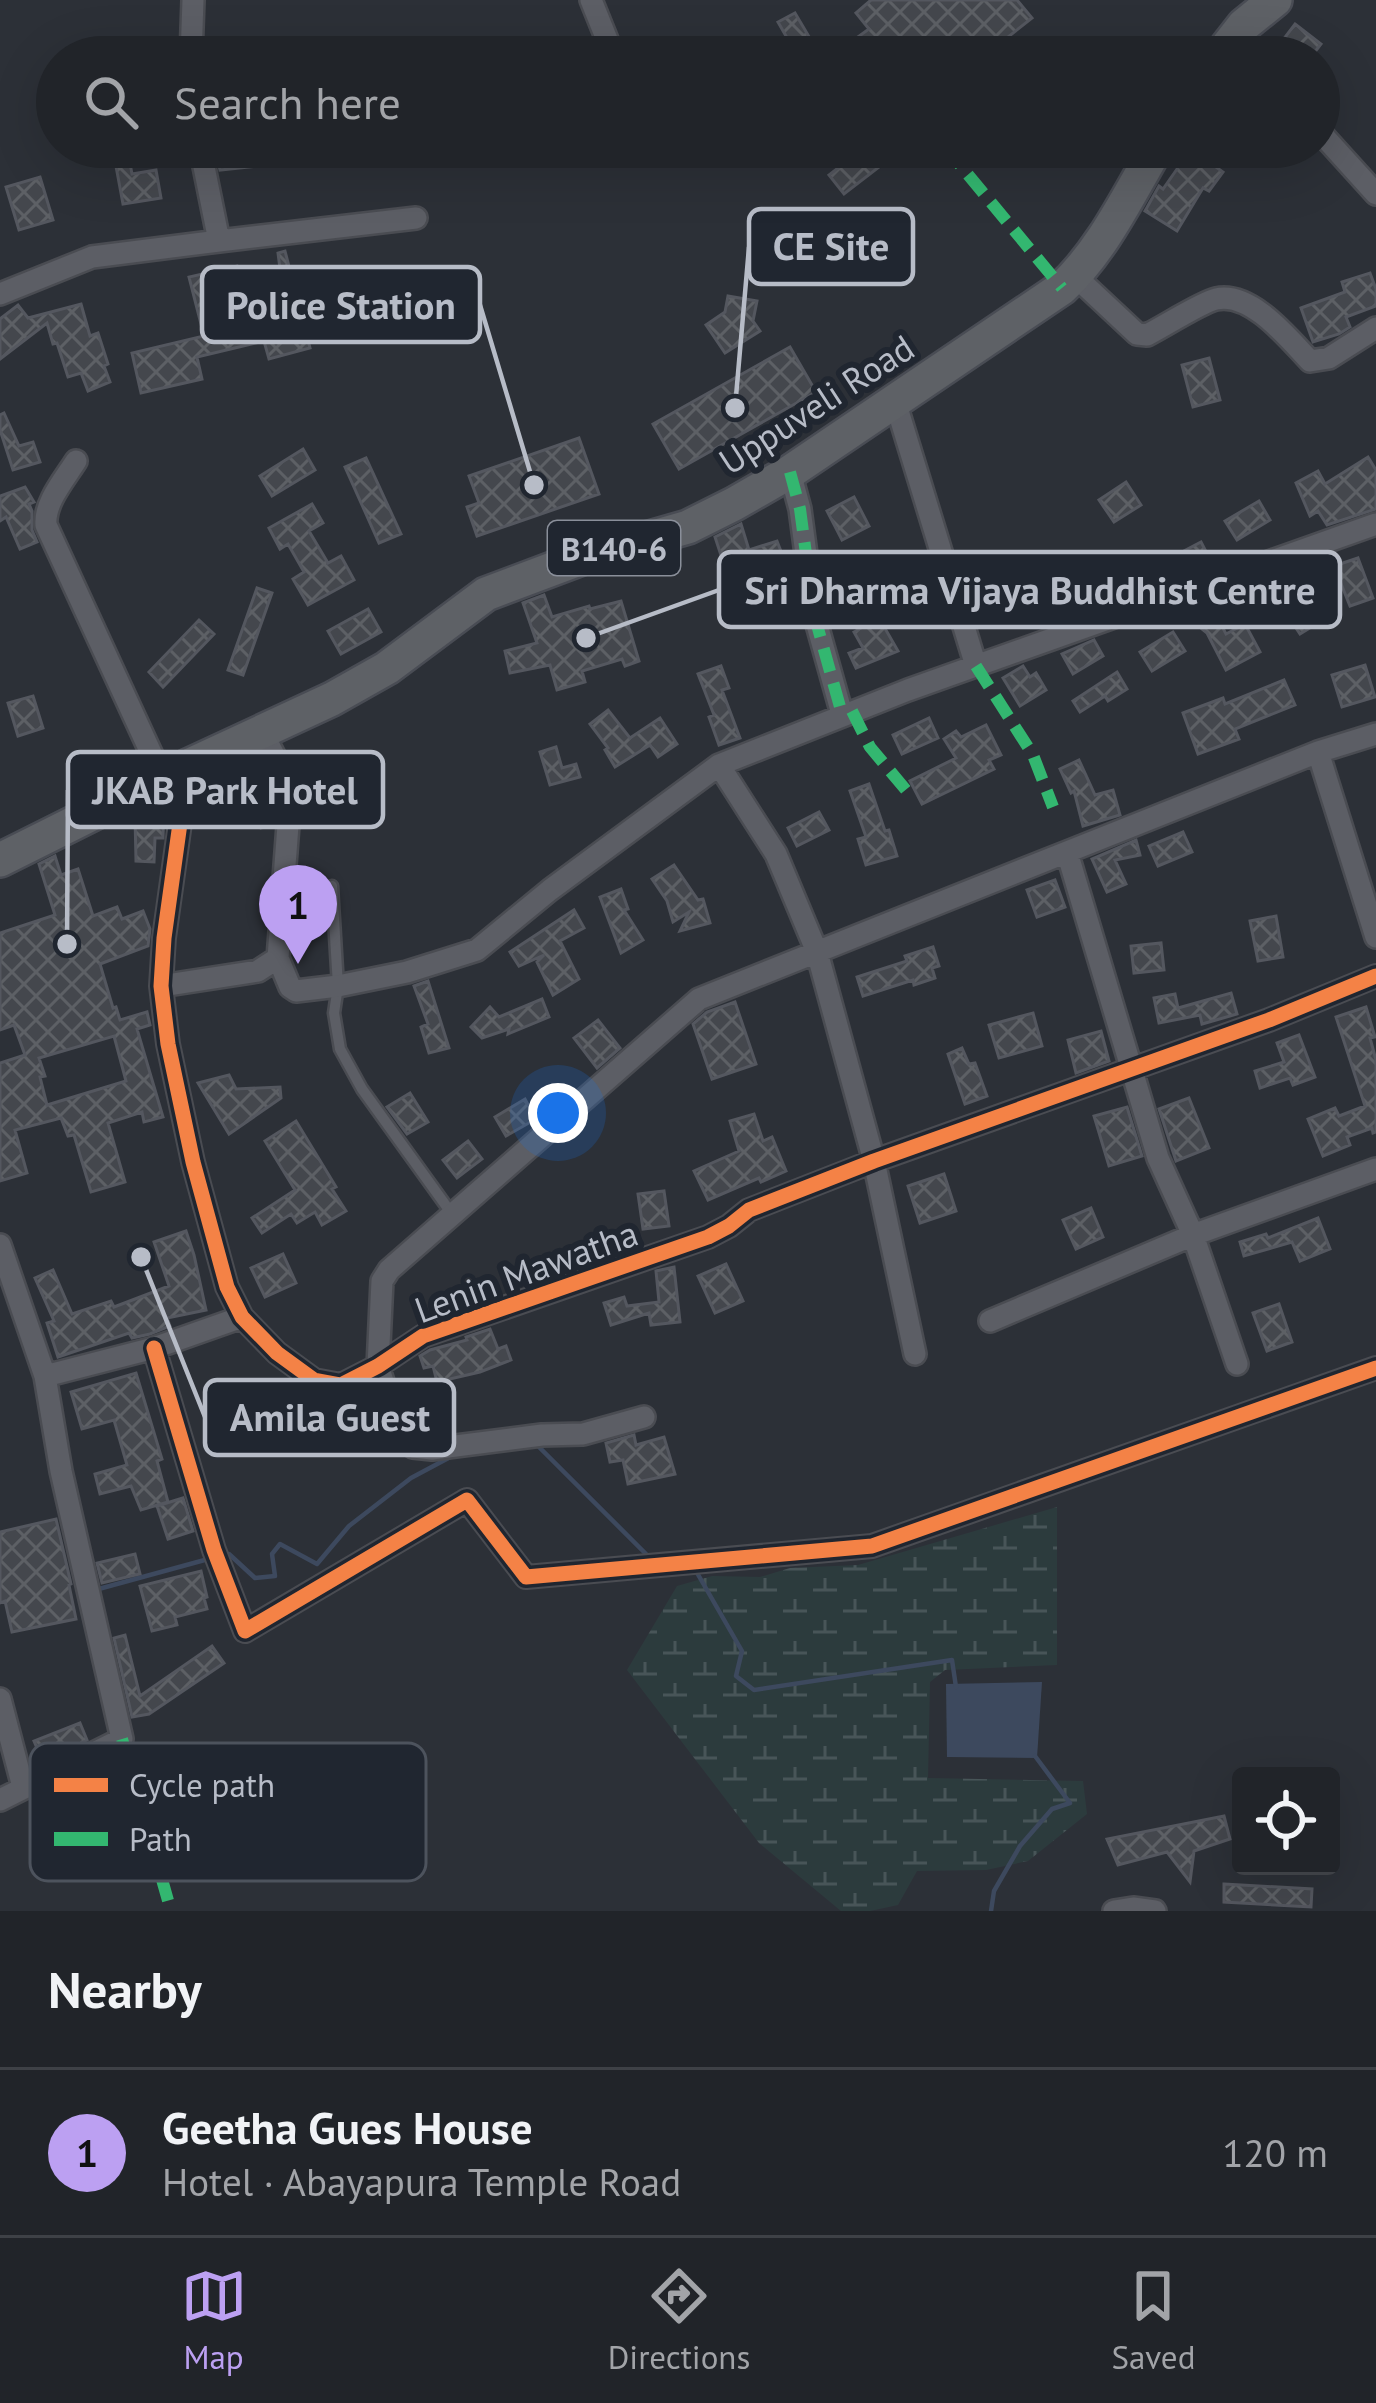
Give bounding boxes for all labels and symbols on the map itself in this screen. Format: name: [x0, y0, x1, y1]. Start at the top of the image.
callout: CE Site: [749, 209, 913, 284]
text: CE Site: [773, 220, 889, 271]
callout: Police Station: [202, 267, 480, 342]
text: Police Station: [226, 279, 456, 330]
street label: Uppuveli Road: [710, 324, 922, 484]
road number: B140-6: [548, 521, 680, 575]
callout: Sri Dharma Vijaya Buddhist Centre: [719, 552, 1340, 627]
text: Sri Dharma Vijaya Buddhist Centre: [744, 564, 1316, 615]
callout: JKAB Park Hotel: [68, 752, 383, 827]
text: JKAB Park Hotel: [91, 764, 358, 815]
pin: 1: [259, 865, 337, 964]
your location: [528, 1083, 588, 1143]
street label: Lenin Mawatha: [408, 1209, 644, 1333]
callout: Amila Guest: [205, 1380, 454, 1455]
text: Amila Guest: [230, 1391, 431, 1442]
legend: [30, 1743, 426, 1881]
text: Cycle path: [129, 1763, 275, 1806]
text: Path: [129, 1817, 192, 1860]

